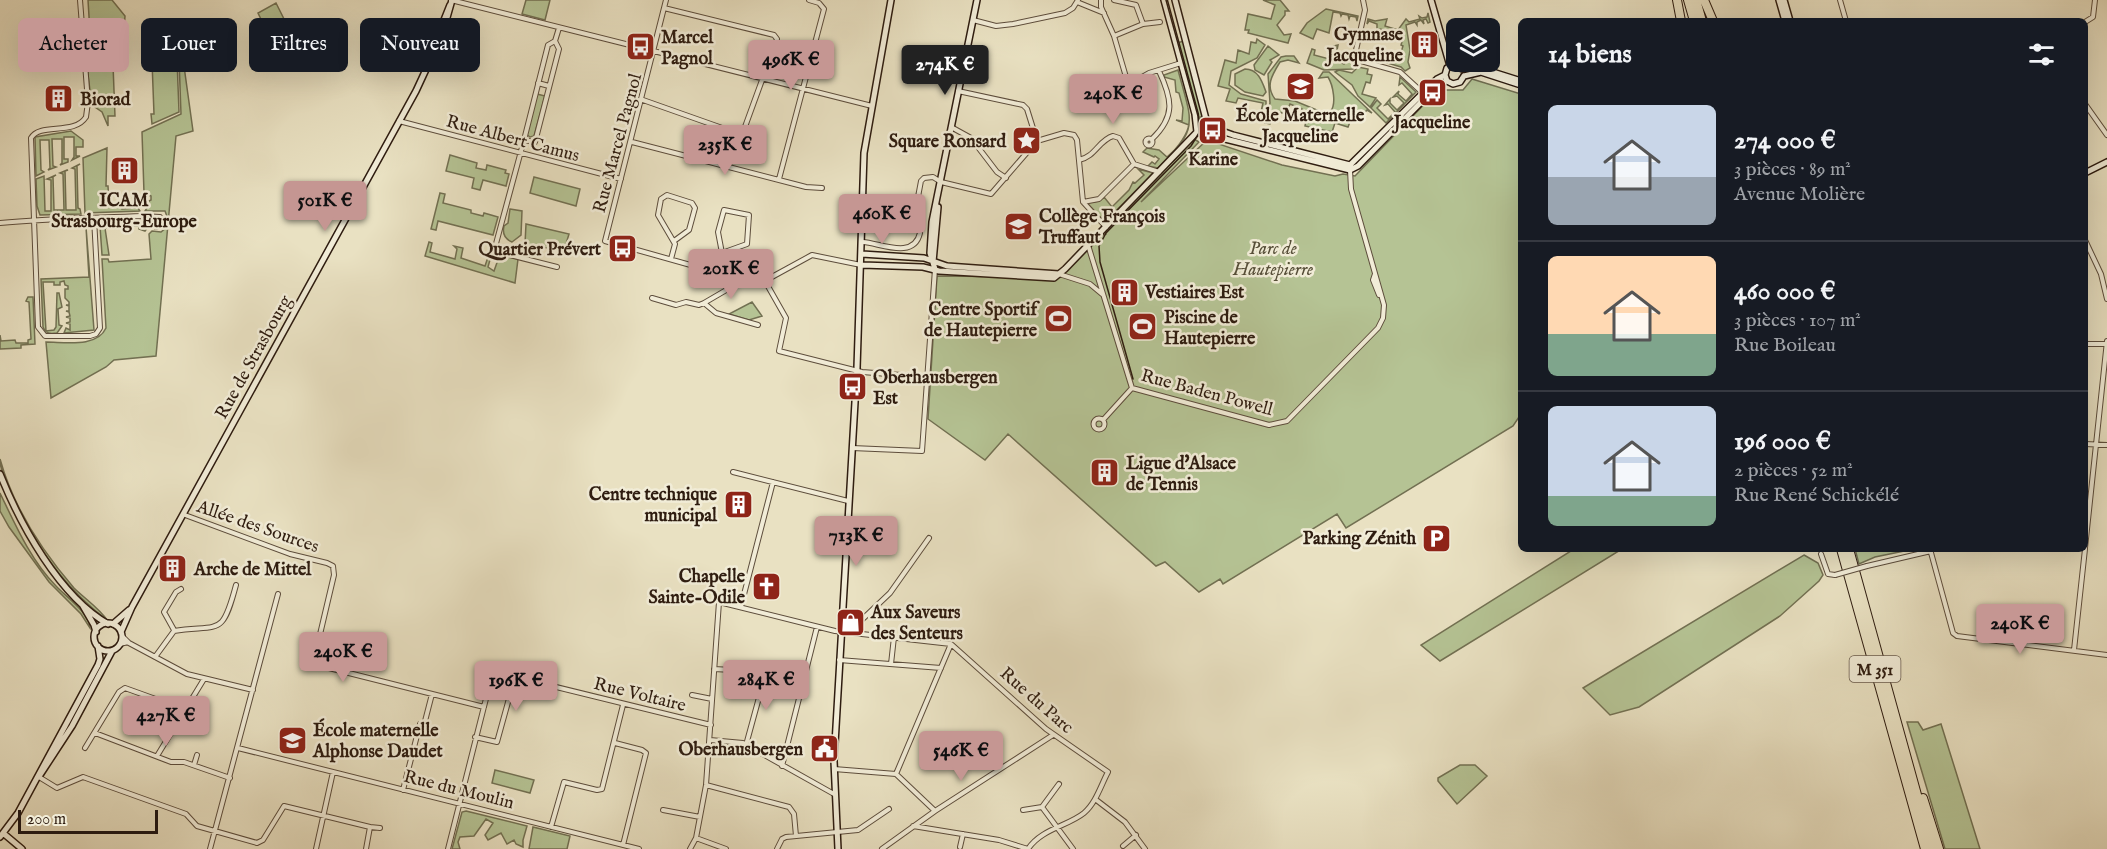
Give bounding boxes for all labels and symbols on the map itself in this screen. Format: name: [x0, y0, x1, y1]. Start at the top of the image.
place label: Gymnase Jacqueline: [1325, 24, 1404, 68]
place label: Marcel Pagnol: [661, 27, 714, 71]
building icon: Gymnase Jacqueline: [1408, 28, 1440, 60]
bus stop icon: Marcel Pagnol: [624, 31, 656, 63]
pin: 496K €: [742, 40, 840, 91]
pin: 274K €: [896, 45, 994, 96]
school or university icon: École Maternelle Jacqueline: [1284, 70, 1316, 102]
street label: Rue Marcel Pagnol: [589, 71, 648, 216]
pin: 240K €: [1064, 74, 1162, 125]
bus stop icon: Jacqueline: [1416, 77, 1448, 109]
building icon: Biorad: [43, 83, 75, 115]
place label: Biorad: [80, 89, 131, 112]
place label: École Maternelle Jacqueline: [1236, 103, 1365, 149]
street label: Rue Albert Camus: [444, 111, 582, 168]
place label: Jacqueline: [1392, 112, 1471, 135]
bus stop icon: Karine: [1197, 114, 1229, 146]
pin: 235K €: [676, 125, 774, 176]
place icon: Square Ronsard: [1011, 125, 1043, 157]
place label: Square Ronsard: [889, 131, 1006, 154]
place label: Karine: [1188, 149, 1239, 172]
building icon: ICAM Strasbourg-Europe: [108, 155, 140, 187]
pin: 501K €: [276, 181, 374, 232]
place label: ICAM Strasbourg-Europe: [51, 190, 198, 234]
pin: 460K €: [833, 194, 931, 245]
place label: Collège François Truffaut: [1038, 206, 1166, 250]
school or university icon: Collège François Truffaut: [1002, 210, 1034, 242]
bus stop icon: Quartier Prévert: [606, 233, 638, 265]
park label: Parc de Hautepierre: [1232, 238, 1313, 282]
place label: Quartier Prévert: [479, 239, 602, 262]
pin: 201K €: [682, 249, 780, 300]
building icon: Vestiaires Est: [1108, 276, 1140, 308]
place label: Vestiaires Est: [1144, 282, 1245, 305]
street label: Rue de Strasbourg: [211, 292, 298, 424]
place label: Centre Sportif de Hautepierre: [924, 299, 1040, 343]
sports icon: Centre Sportif de Hautepierre: [1042, 303, 1074, 335]
place label: Piscine de Hautepierre: [1164, 307, 1256, 351]
sports icon: Piscine de Hautepierre: [1127, 311, 1159, 343]
street label: Rue Baden Powell: [1138, 365, 1275, 422]
place label: Oberhausbergen Est: [873, 367, 998, 411]
bus stop icon: Oberhausbergen Est: [836, 371, 868, 403]
place label: Ligue d'Alsace de Tennis: [1126, 453, 1237, 497]
building icon: Ligue d'Alsace de Tennis: [1089, 457, 1121, 489]
place label: Centre technique municipal: [589, 484, 718, 528]
building icon: Centre technique municipal: [722, 488, 754, 520]
street label: Allée des Sources: [192, 495, 322, 559]
pin: 713K €: [807, 516, 905, 567]
parking icon: Parking Zénith: [1421, 522, 1453, 554]
place label: Parking Zénith: [1303, 528, 1416, 551]
building icon: Arche de Mittel: [157, 553, 189, 585]
place label: Arche de Mittel: [193, 559, 312, 582]
place label: Chapelle Sainte-Odile: [648, 566, 746, 610]
church icon: Chapelle Sainte-Odile: [750, 570, 782, 602]
place label: Aux Saveurs des Senteurs: [870, 602, 964, 646]
pin: 240K €: [1971, 604, 2069, 655]
shop icon: Aux Saveurs des Senteurs: [834, 606, 866, 638]
pin: 240K €: [294, 632, 392, 683]
road number: M 351: [1850, 656, 1900, 682]
pin: 284K €: [717, 660, 815, 711]
pin: 196K €: [467, 661, 565, 712]
street label: Rue du Parc: [994, 663, 1078, 740]
street label: Rue Voltaire: [591, 673, 688, 718]
pin: 427K €: [117, 696, 215, 747]
place label: École maternelle Alphonse Daudet: [312, 718, 443, 764]
school or university icon: École maternelle Alphonse Daudet: [276, 724, 308, 756]
pin: 546K €: [912, 731, 1010, 782]
public building icon: Oberhausbergen: [808, 733, 840, 765]
place label: Oberhausbergen: [679, 739, 803, 762]
street label: Rue du Moulin: [401, 766, 517, 815]
scale bar: [18, 807, 158, 834]

